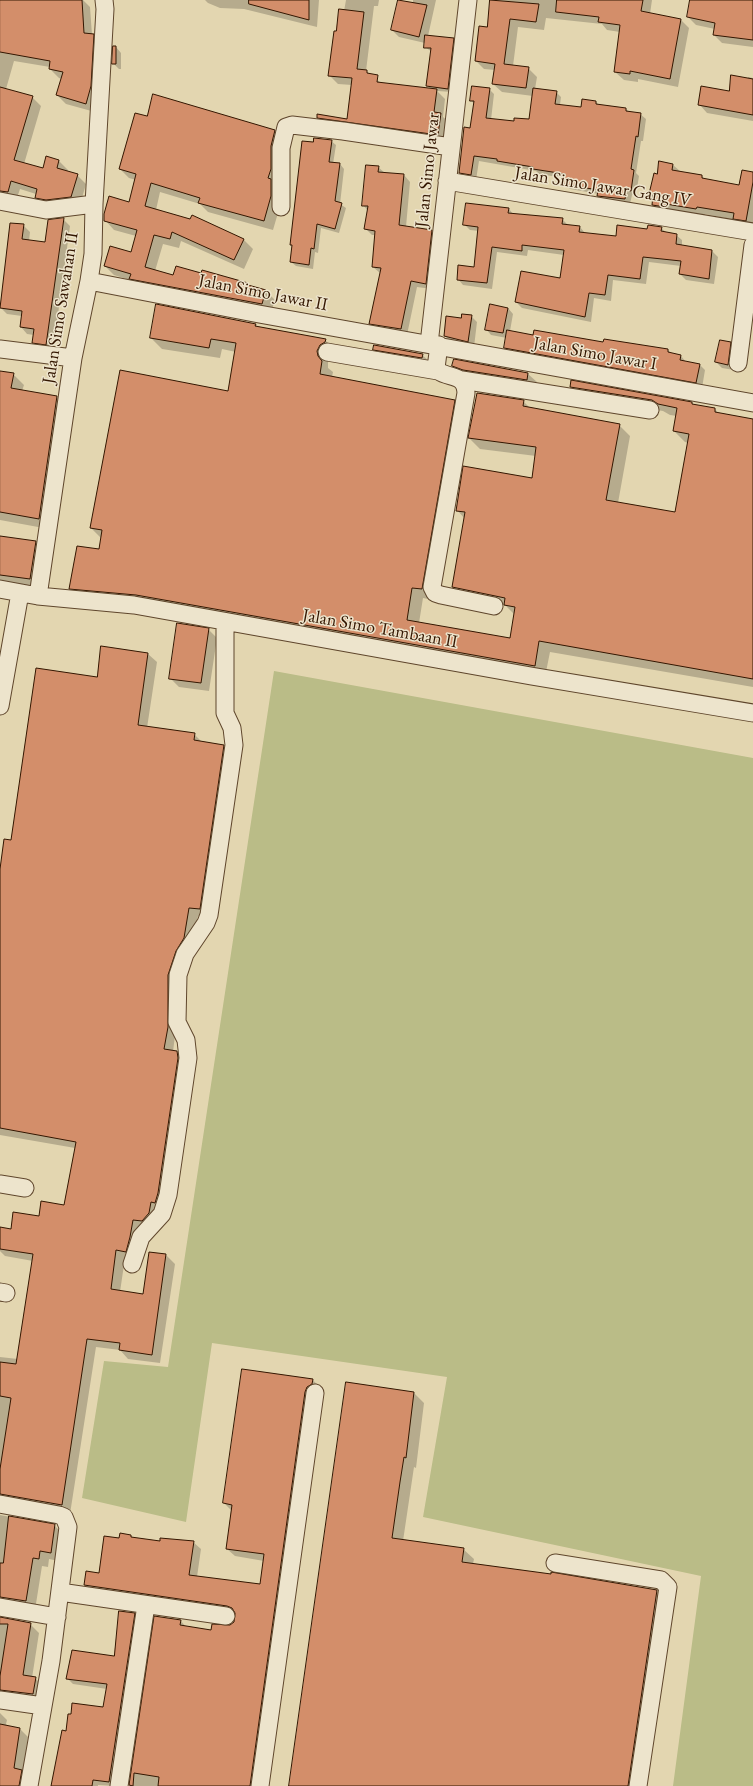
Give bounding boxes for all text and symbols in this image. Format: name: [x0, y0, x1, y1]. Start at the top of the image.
street label: Jalan Simo Jawar: [411, 111, 445, 229]
street label: Jalan Simo Jawar Gang IV: [513, 162, 693, 212]
street label: Jalan Simo Sawahan II: [38, 231, 84, 385]
street label: Jalan Simo Jawar II: [197, 270, 329, 316]
street label: Jalan Simo Jawar I: [532, 333, 658, 375]
street label: Jalan Simo Tambaan II: [301, 605, 459, 653]

